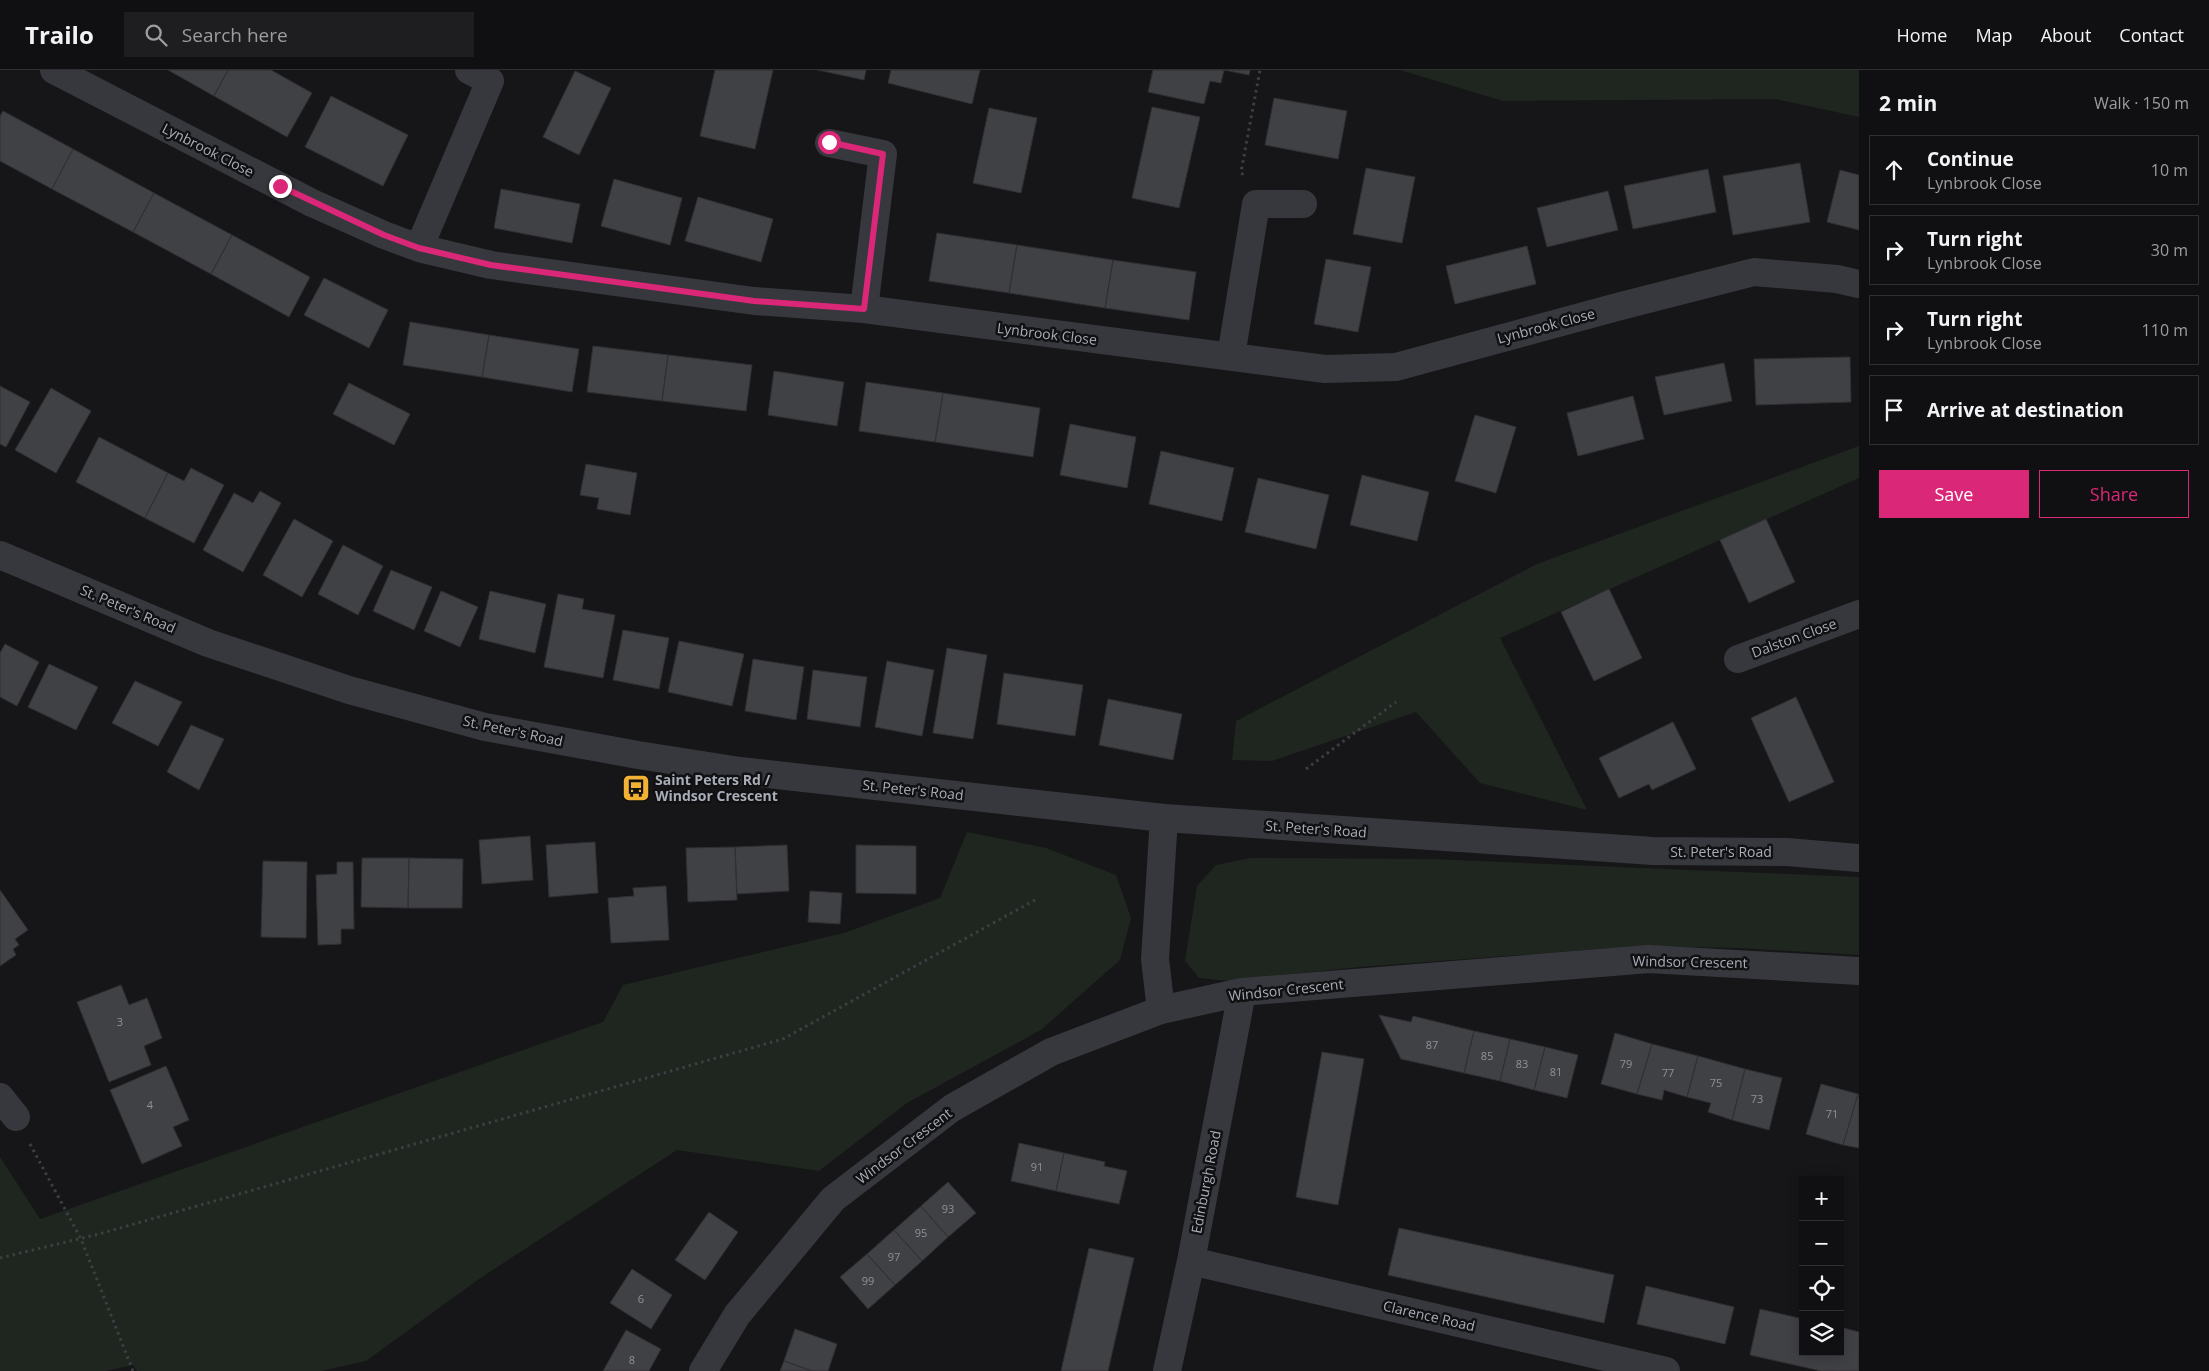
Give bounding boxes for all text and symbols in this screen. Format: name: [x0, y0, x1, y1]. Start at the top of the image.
search box: [124, 12, 474, 57]
text: Trailo: [25, 18, 94, 51]
icon: search: [142, 21, 170, 49]
text: Search here: [182, 22, 288, 48]
text: Home: [1897, 23, 1947, 47]
text: Map: [1975, 23, 2013, 47]
text: About: [2041, 23, 2091, 47]
text: Contact: [2119, 23, 2184, 47]
text: 2 min: [1879, 89, 1937, 117]
text: Walk · 150 m: [2094, 92, 2189, 114]
street label: Lynbrook Close: [159, 118, 257, 181]
route start: [818, 131, 841, 154]
text: Continue: [1927, 146, 2014, 172]
icon: ahead: [1880, 156, 1908, 184]
text: 10 m: [2151, 159, 2188, 181]
text: Lynbrook Close: [1927, 172, 2042, 194]
route end: [269, 175, 292, 198]
text: Turn right: [1927, 226, 2022, 252]
icon: right: [1880, 236, 1908, 264]
text: 30 m: [2151, 239, 2188, 261]
text: Lynbrook Close: [1927, 252, 2042, 274]
street label: Lynbrook Close: [1495, 303, 1597, 348]
text: Turn right: [1927, 306, 2022, 332]
icon: right: [1880, 316, 1908, 344]
street label: Lynbrook Close: [996, 318, 1098, 349]
text: 110 m: [2142, 319, 2188, 341]
text: Lynbrook Close: [1927, 332, 2042, 354]
icon: arrive: [1880, 396, 1908, 424]
text: Arrive at destination: [1927, 397, 2124, 423]
button: Save: [1879, 470, 2029, 518]
button: Share: [2039, 470, 2189, 518]
street label: St. Peter's Road: [78, 580, 179, 637]
street label: Dalston Close: [1749, 613, 1839, 662]
street label: St. Peter's Road: [461, 711, 565, 750]
place label: Saint Peters Rd / Windsor Crescent: [655, 770, 778, 805]
bus stop icon: Saint Peters Rd / Windsor Crescent: [621, 773, 651, 803]
street label: St. Peter's Road: [862, 775, 965, 804]
street label: St. Peter's Road: [1265, 815, 1367, 842]
street label: St. Peter's Road: [1670, 842, 1772, 861]
street label: Windsor Crescent: [1632, 951, 1748, 972]
street label: Windsor Crescent: [1228, 974, 1344, 1005]
house number: 3: [117, 1014, 123, 1029]
house number: 87: [1426, 1037, 1438, 1052]
house number: 85: [1481, 1048, 1493, 1063]
house number: 83: [1516, 1056, 1528, 1071]
house number: 79: [1620, 1056, 1632, 1071]
house number: 81: [1550, 1064, 1562, 1079]
house number: 77: [1662, 1065, 1674, 1080]
house number: 75: [1710, 1075, 1722, 1090]
house number: 73: [1751, 1091, 1763, 1106]
house number: 4: [147, 1097, 154, 1112]
street label: Windsor Crescent: [852, 1103, 955, 1188]
house number: 71: [1826, 1106, 1838, 1121]
street label: Edinburgh Road: [1186, 1129, 1225, 1235]
house number: 91: [1031, 1159, 1043, 1174]
map controls: [1799, 1176, 1844, 1356]
button: +: [1799, 1176, 1844, 1221]
house number: 93: [942, 1201, 954, 1216]
button: −: [1799, 1221, 1844, 1266]
house number: 95: [915, 1225, 927, 1240]
house number: 97: [888, 1249, 900, 1264]
button: locate: [1799, 1266, 1844, 1311]
house number: 99: [862, 1273, 874, 1288]
house number: 6: [638, 1291, 644, 1306]
street label: Clarence Road: [1381, 1296, 1477, 1335]
button: layers: [1799, 1311, 1844, 1356]
house number: 8: [629, 1352, 635, 1367]

